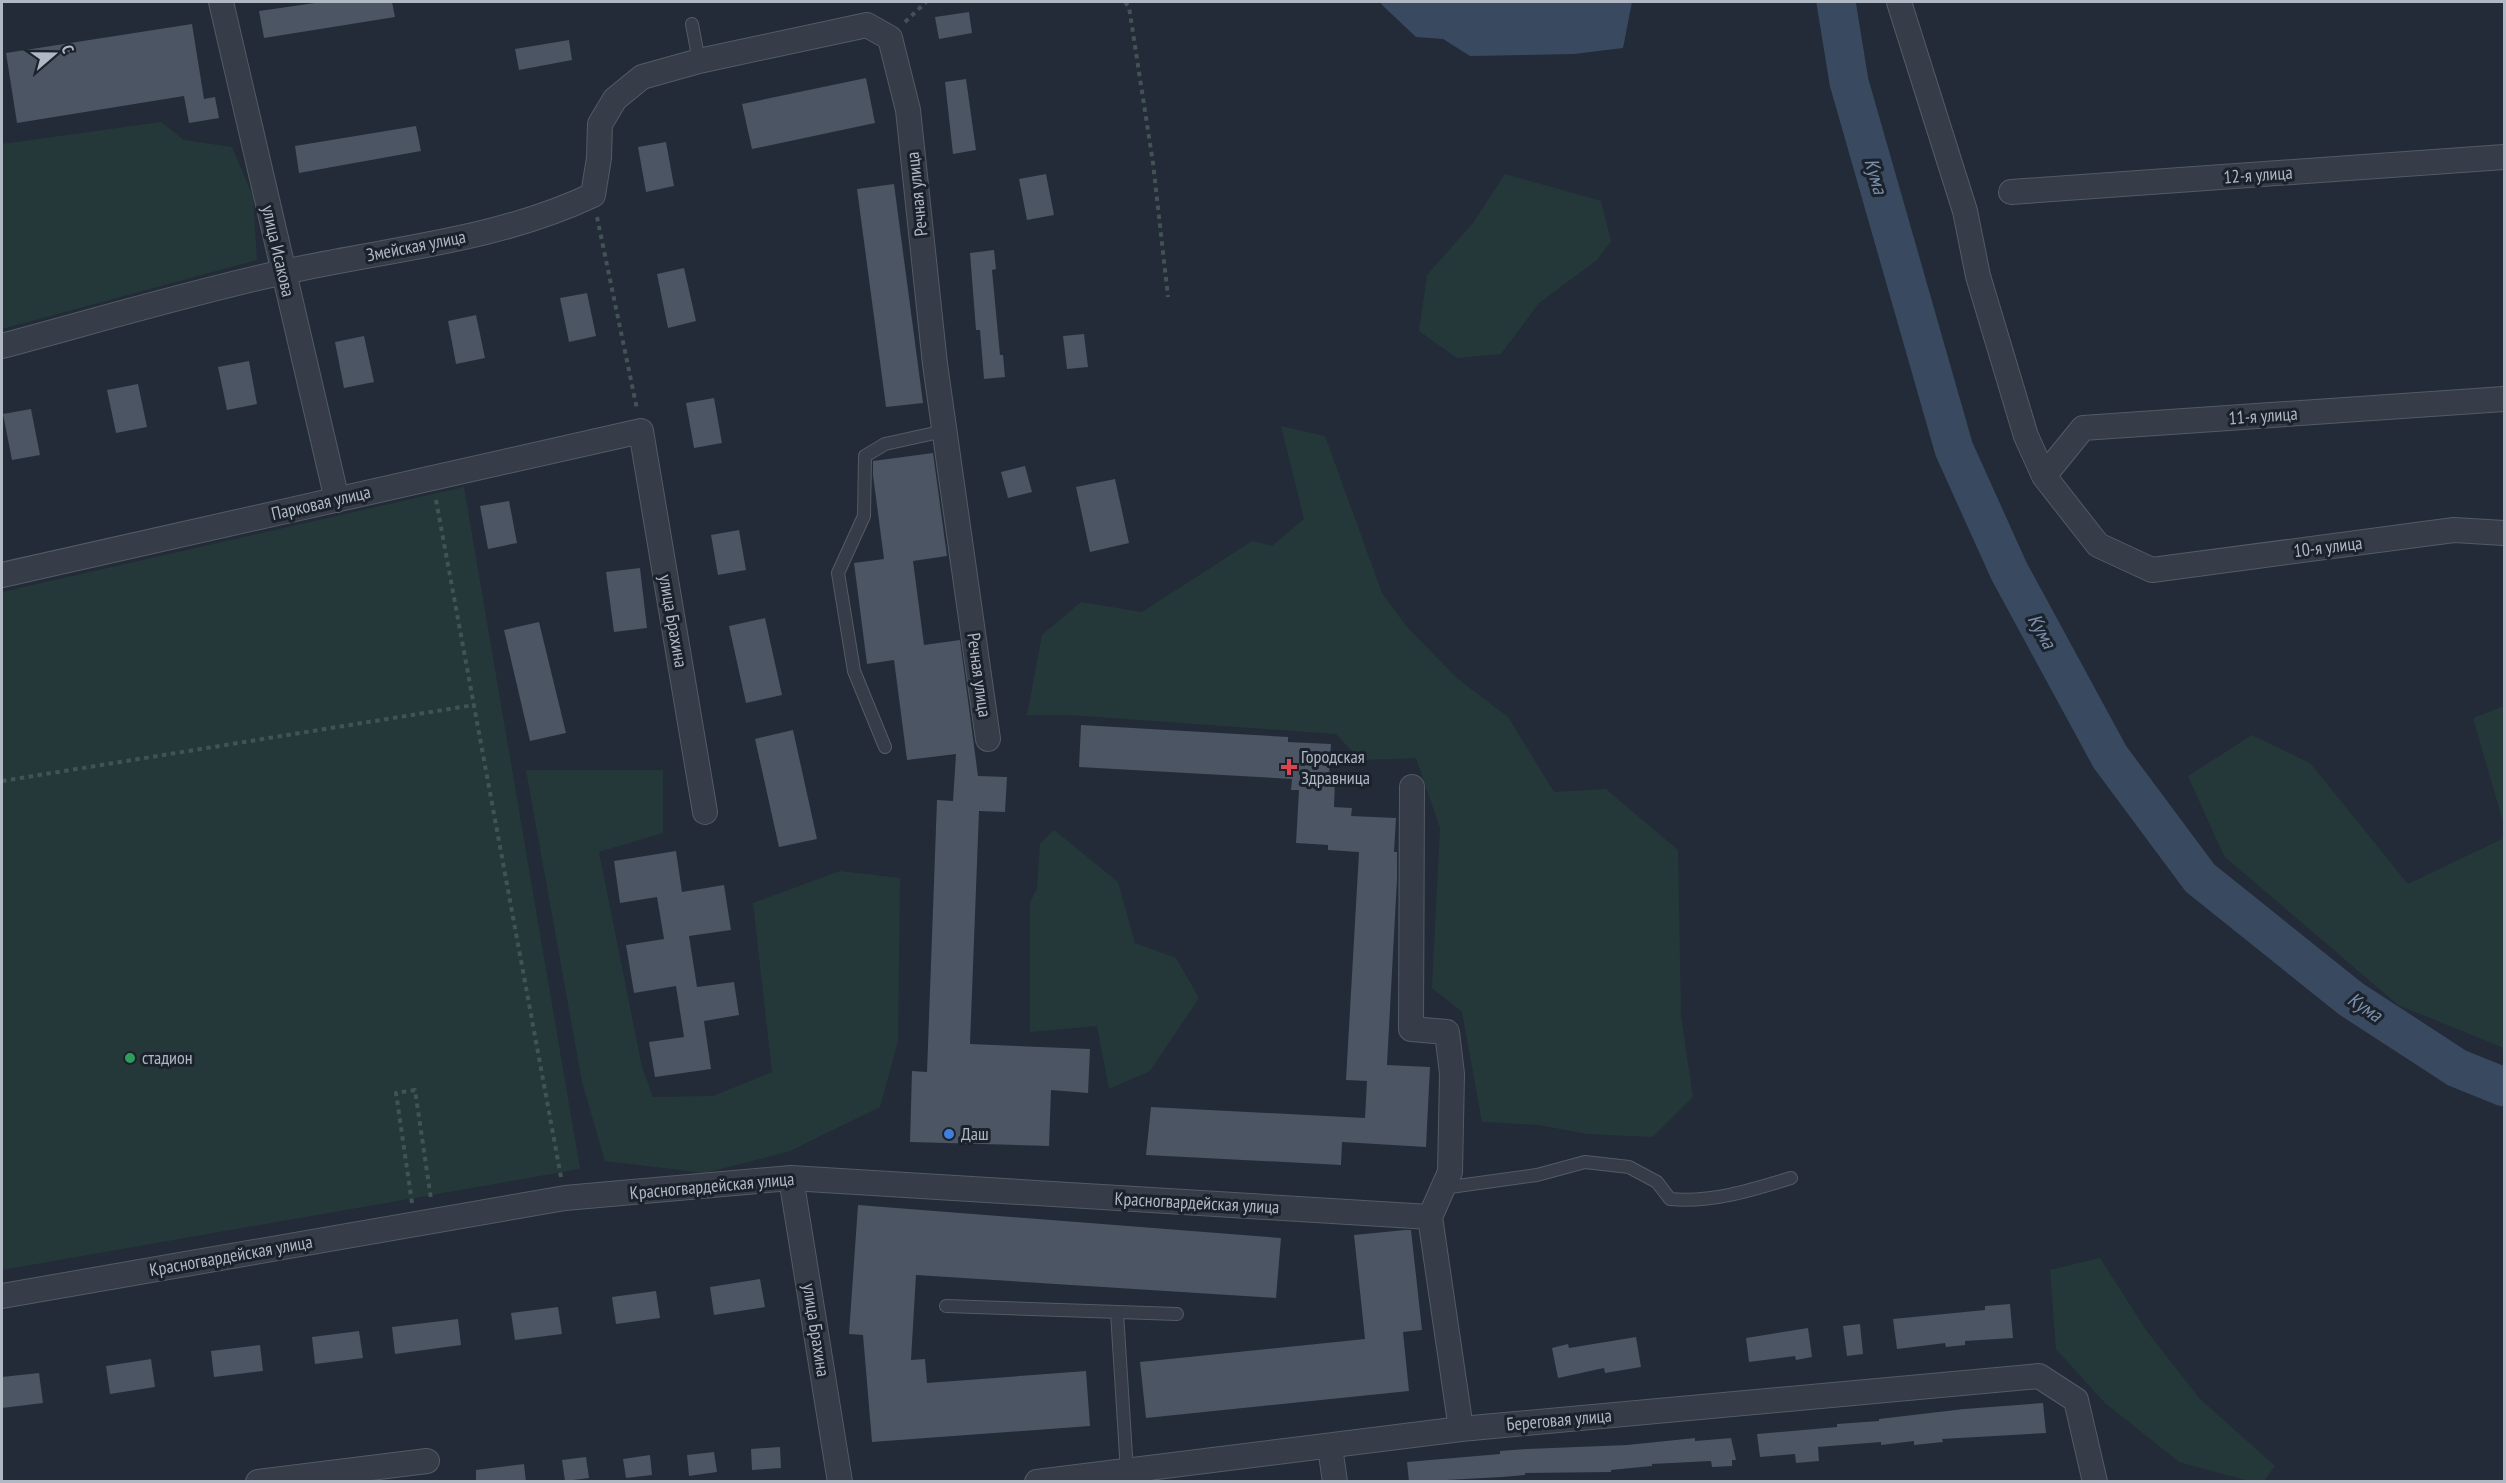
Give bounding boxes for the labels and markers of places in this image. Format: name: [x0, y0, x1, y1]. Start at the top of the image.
place label: Городская Здравница: [1301, 745, 1370, 789]
marker: Городская Здравница: [1282, 760, 1296, 774]
place label: стадион: [142, 1046, 193, 1069]
marker: стадион: [123, 1051, 137, 1065]
place label: Даш: [961, 1122, 989, 1145]
marker: Даш: [942, 1127, 956, 1141]

